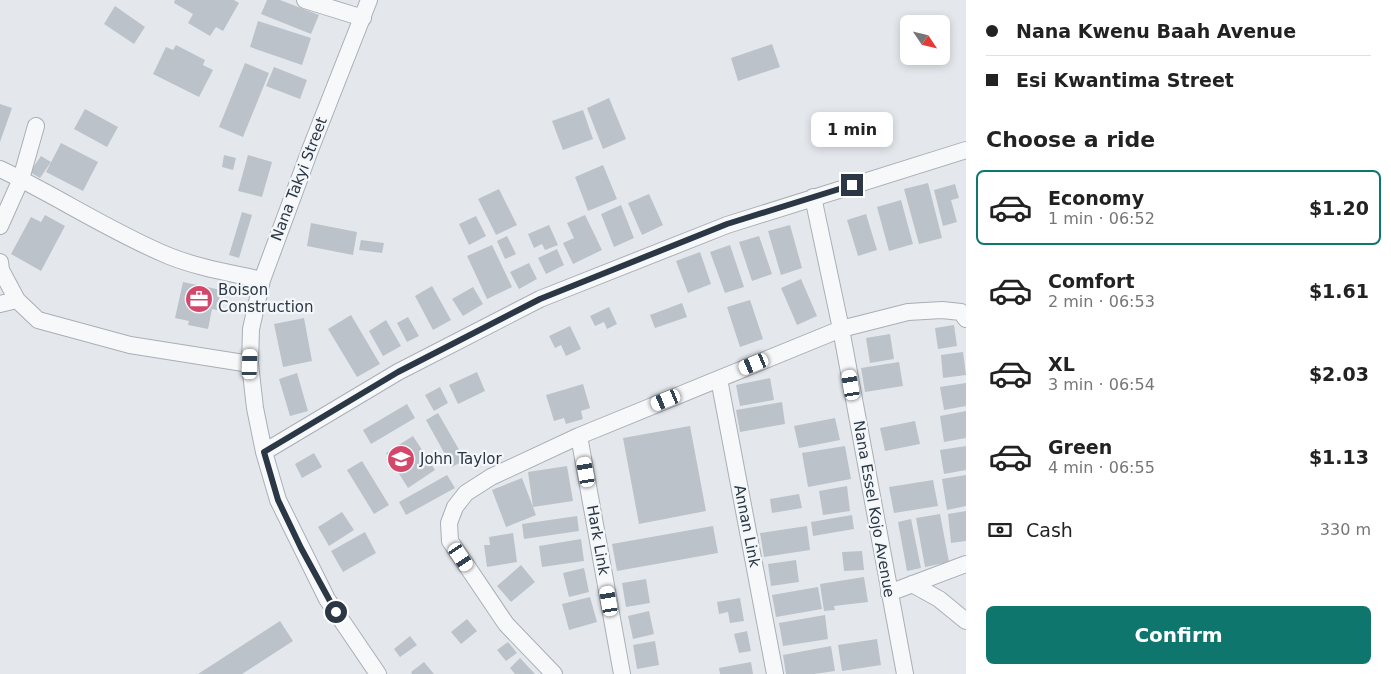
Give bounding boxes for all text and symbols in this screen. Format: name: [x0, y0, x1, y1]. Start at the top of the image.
north arrow: [900, 15, 950, 65]
map controls: [900, 15, 950, 65]
text: Nana Kwenu Baah Avenue: [1016, 20, 1296, 42]
text: Esi Kwantima Street: [1016, 69, 1234, 91]
callout: 1 min: [811, 112, 893, 148]
street label: Nana Takyi Street: [267, 114, 331, 244]
text: 1 min: [827, 120, 877, 139]
text: Choose a ride: [986, 127, 1155, 152]
route end: [841, 174, 863, 196]
icon: car: [988, 185, 1033, 230]
text: Economy: [1048, 187, 1144, 209]
text: $1.20: [1309, 197, 1369, 219]
text: 1 min · 06:52: [1048, 209, 1155, 228]
icon: car: [988, 268, 1033, 313]
text: Comfort: [1048, 270, 1135, 292]
text: $1.61: [1309, 280, 1369, 302]
place label: Boison Construction: [218, 281, 314, 316]
office icon: Boison Construction: [184, 284, 214, 314]
text: 2 min · 06:53: [1048, 292, 1155, 311]
car: [241, 349, 258, 379]
car: [737, 351, 770, 377]
icon: car: [988, 351, 1033, 396]
text: XL: [1048, 353, 1075, 375]
text: $2.03: [1309, 363, 1369, 385]
car: [841, 369, 860, 401]
text: 3 min · 06:54: [1048, 375, 1155, 394]
car: [649, 387, 682, 413]
street label: Nana Essel Kojo Avenue: [850, 419, 898, 599]
icon: car: [988, 434, 1033, 479]
text: Green: [1048, 436, 1112, 458]
school or university icon: John Taylor: [386, 444, 416, 474]
text: $1.13: [1309, 446, 1369, 468]
place label: John Taylor: [419, 450, 502, 468]
car: [576, 456, 595, 488]
text: 4 min · 06:55: [1048, 458, 1155, 477]
street label: Annan Link: [730, 483, 764, 569]
street label: Hark Link: [583, 504, 613, 577]
icon: cash: [986, 516, 1014, 544]
text: Cash: [1026, 519, 1073, 541]
text: 330 m: [1320, 520, 1371, 539]
car: [446, 540, 475, 574]
car: [599, 585, 618, 617]
route start: [325, 601, 347, 623]
button: Confirm: [986, 606, 1371, 664]

